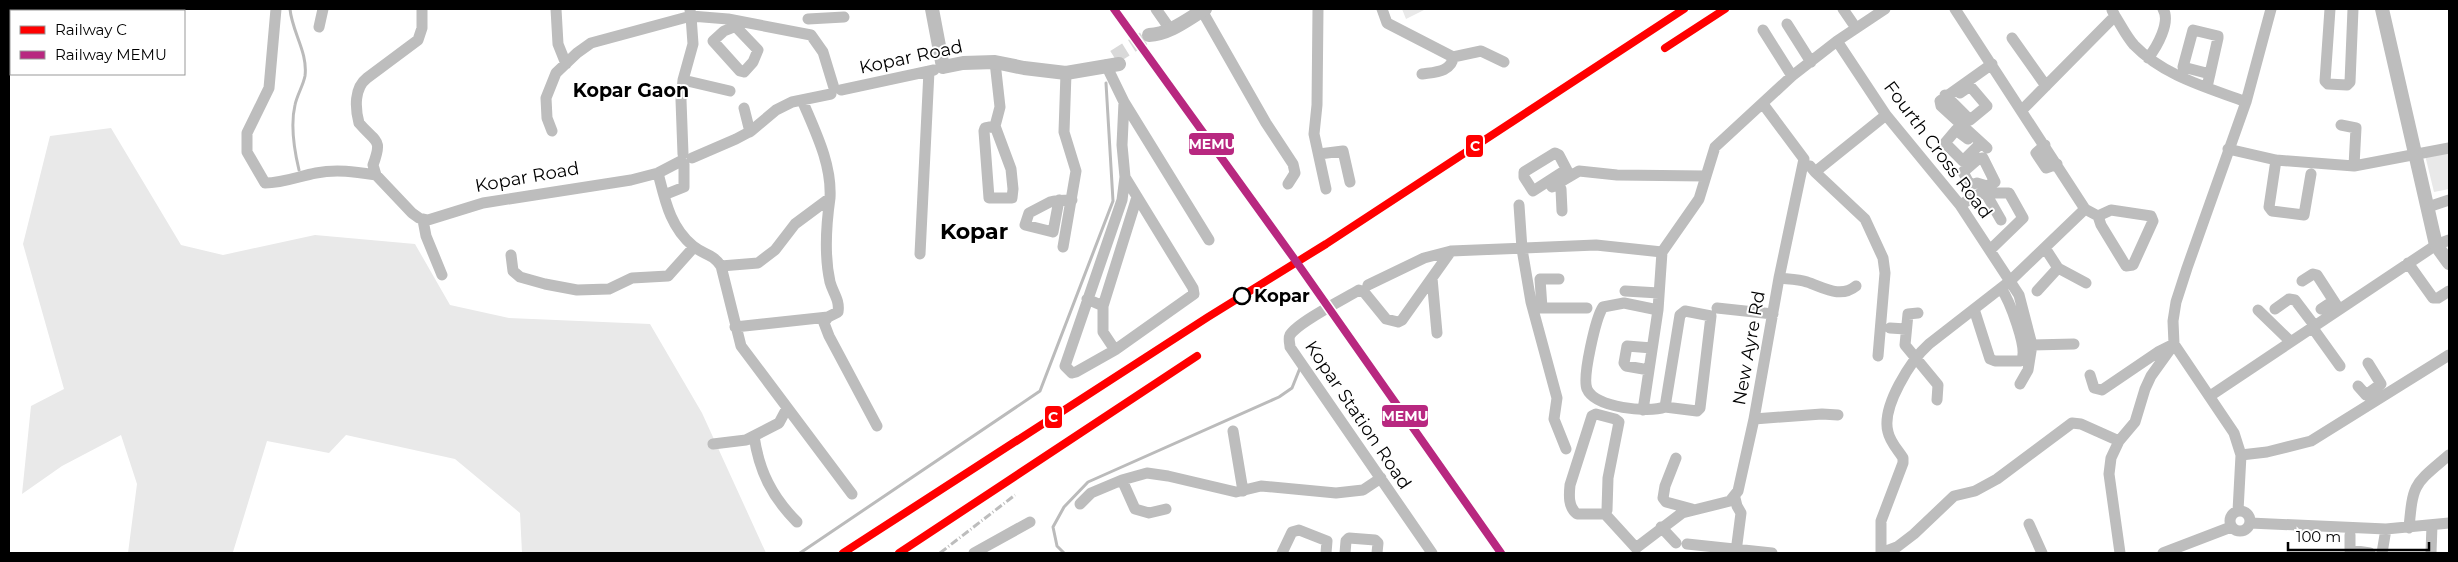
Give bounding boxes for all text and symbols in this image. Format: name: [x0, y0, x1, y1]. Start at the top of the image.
legend: [10, 10, 185, 75]
text: Railway C: [55, 20, 127, 39]
street label: Kopar Road: [857, 35, 965, 79]
text: Railway MEMU: [55, 45, 167, 64]
street label: Fourth Cross Road: [1879, 77, 1997, 223]
district label: Kopar Gaon: [573, 79, 689, 102]
line badge: MEMU: [1188, 132, 1235, 156]
line badge: C: [1465, 134, 1484, 158]
text: MEMU: [1188, 135, 1236, 153]
text: C: [1470, 137, 1480, 155]
street label: Kopar Road: [473, 157, 581, 197]
district label: Kopar: [940, 218, 1008, 245]
place label: Kopar: [1254, 285, 1310, 307]
marker: Kopar: [1233, 287, 1251, 305]
street label: New Ayre Rd: [1728, 289, 1770, 407]
street label: Kopar Station Road: [1300, 337, 1416, 493]
line badge: MEMU: [1381, 404, 1429, 428]
line badge: C: [1044, 405, 1063, 429]
text: MEMU: [1381, 407, 1429, 425]
text: C: [1048, 408, 1058, 426]
scale bar: [2288, 520, 2429, 552]
text: 100 m: [2296, 527, 2341, 546]

